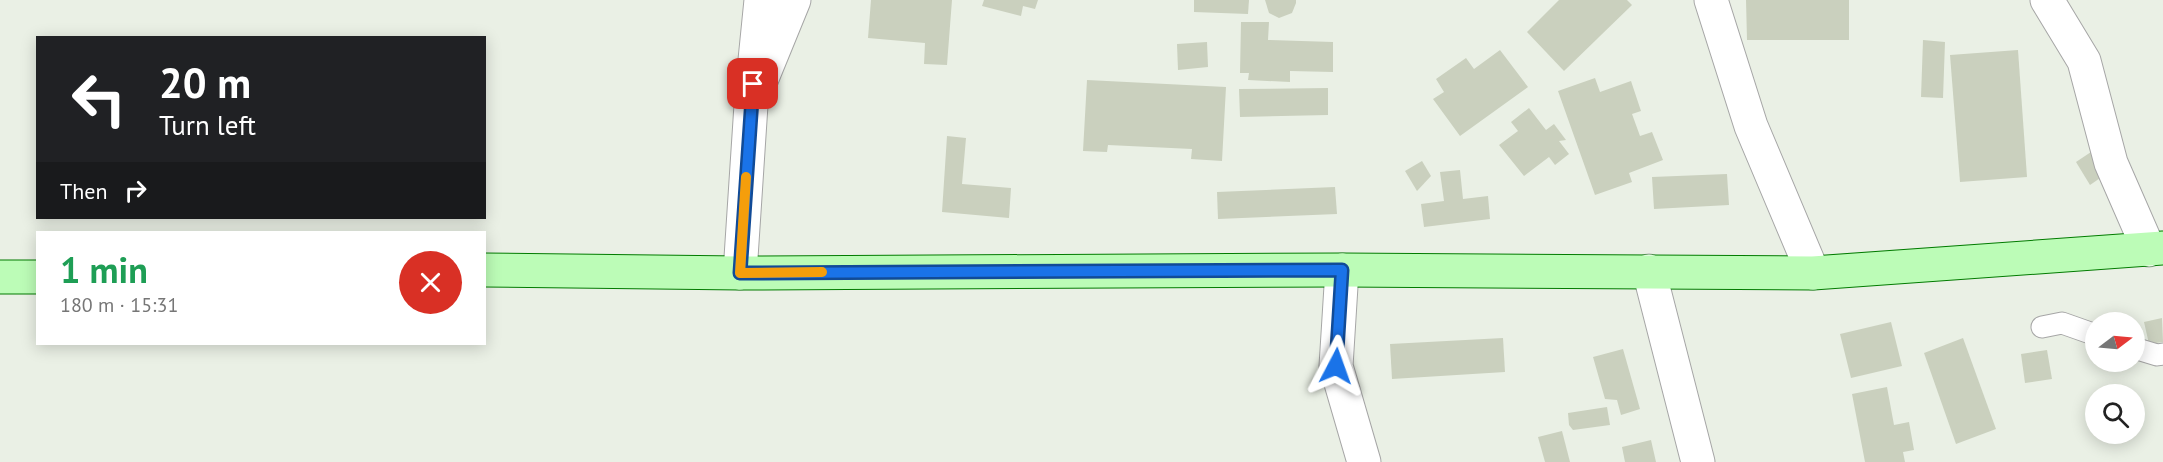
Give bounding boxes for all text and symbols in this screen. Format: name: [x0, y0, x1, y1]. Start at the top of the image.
text: 20 m: [159, 55, 251, 110]
pin: [727, 58, 778, 109]
icon: left: [60, 60, 138, 138]
icon: arrive: [736, 67, 769, 100]
text: Turn left: [159, 108, 256, 142]
icon: right: [119, 174, 152, 207]
text: Then: [60, 177, 107, 205]
text: 1 min: [60, 246, 148, 293]
button: close: [399, 251, 462, 314]
text: 180 m · 15:31: [60, 292, 178, 318]
north arrow: [2085, 312, 2145, 372]
map controls: [2085, 312, 2145, 444]
position arrow: [1304, 334, 1368, 398]
button: search: [2085, 384, 2145, 444]

